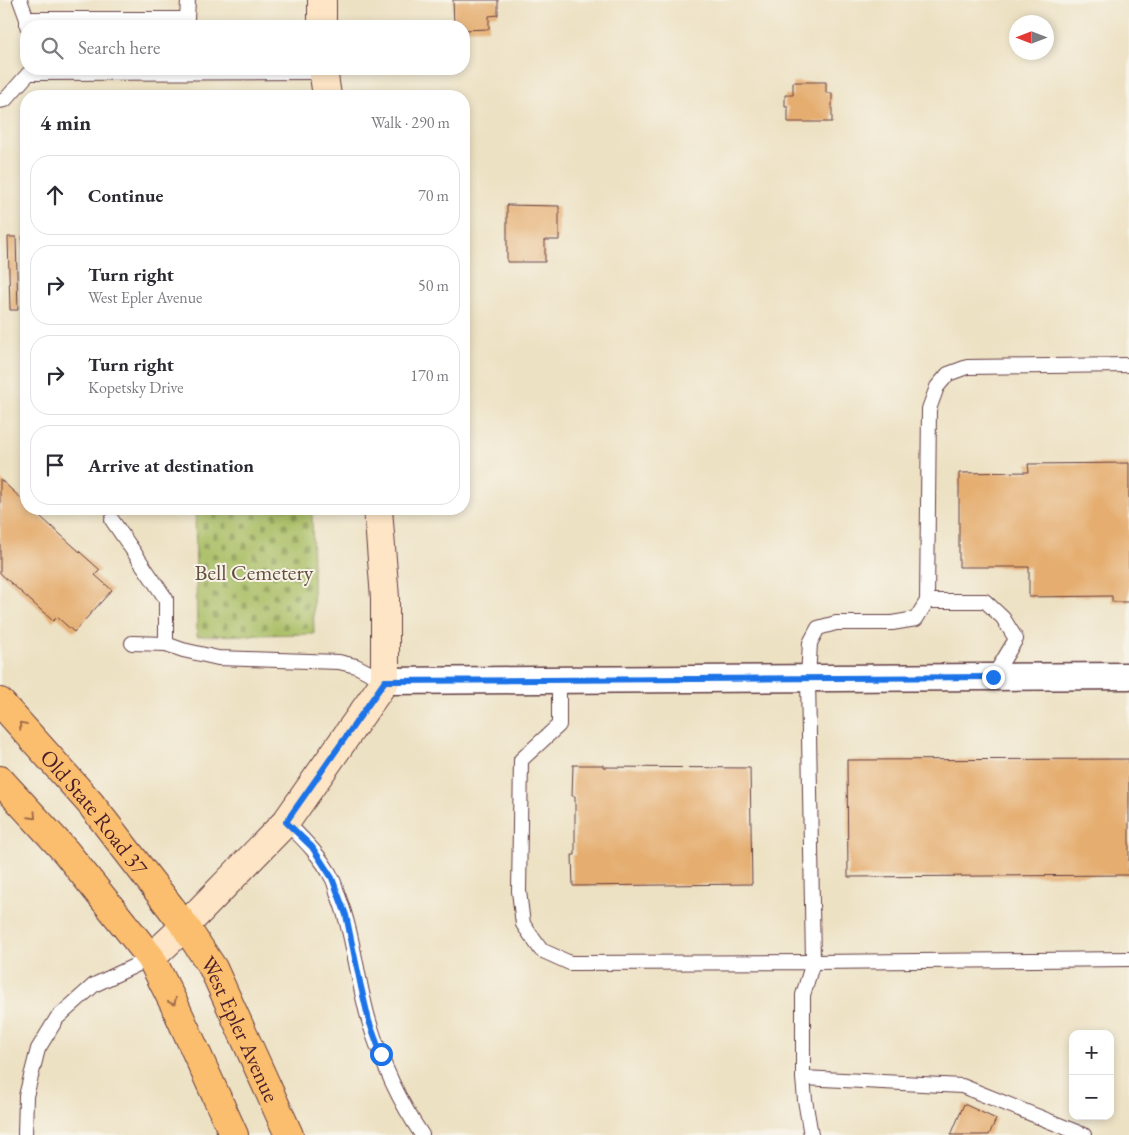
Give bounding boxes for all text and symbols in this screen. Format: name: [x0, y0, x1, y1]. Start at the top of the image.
north arrow: [1009, 15, 1054, 60]
search box: [20, 20, 470, 75]
icon: search: [38, 34, 66, 62]
text: Search here: [78, 35, 160, 60]
text: 4 min: [40, 109, 91, 136]
text: Walk · 290 m: [371, 112, 450, 133]
icon: ahead: [41, 181, 69, 209]
text: Continue: [88, 183, 163, 208]
text: 70 m: [418, 185, 449, 206]
text: Turn right: [88, 262, 174, 287]
icon: right: [41, 271, 69, 299]
text: 50 m: [418, 275, 449, 296]
text: West Epler Avenue: [88, 287, 202, 308]
text: Turn right: [88, 352, 174, 377]
icon: right: [41, 361, 69, 389]
text: 170 m: [410, 365, 449, 386]
text: Kopetsky Drive: [88, 377, 183, 398]
icon: arrive: [41, 451, 69, 479]
text: Arrive at destination: [88, 453, 254, 478]
park label: Bell Cemetery: [195, 558, 314, 587]
route end: [982, 666, 1005, 689]
one-way arrow: [19, 722, 28, 731]
street label: Old State Road 37: [34, 743, 155, 882]
one-way arrow: [27, 811, 36, 820]
street label: West Epler Avenue: [194, 950, 286, 1107]
one-way arrow: [166, 996, 176, 1005]
map controls: [1069, 1030, 1114, 1120]
button: +: [1069, 1030, 1114, 1075]
route start: [370, 1043, 393, 1066]
button: −: [1069, 1075, 1114, 1120]

